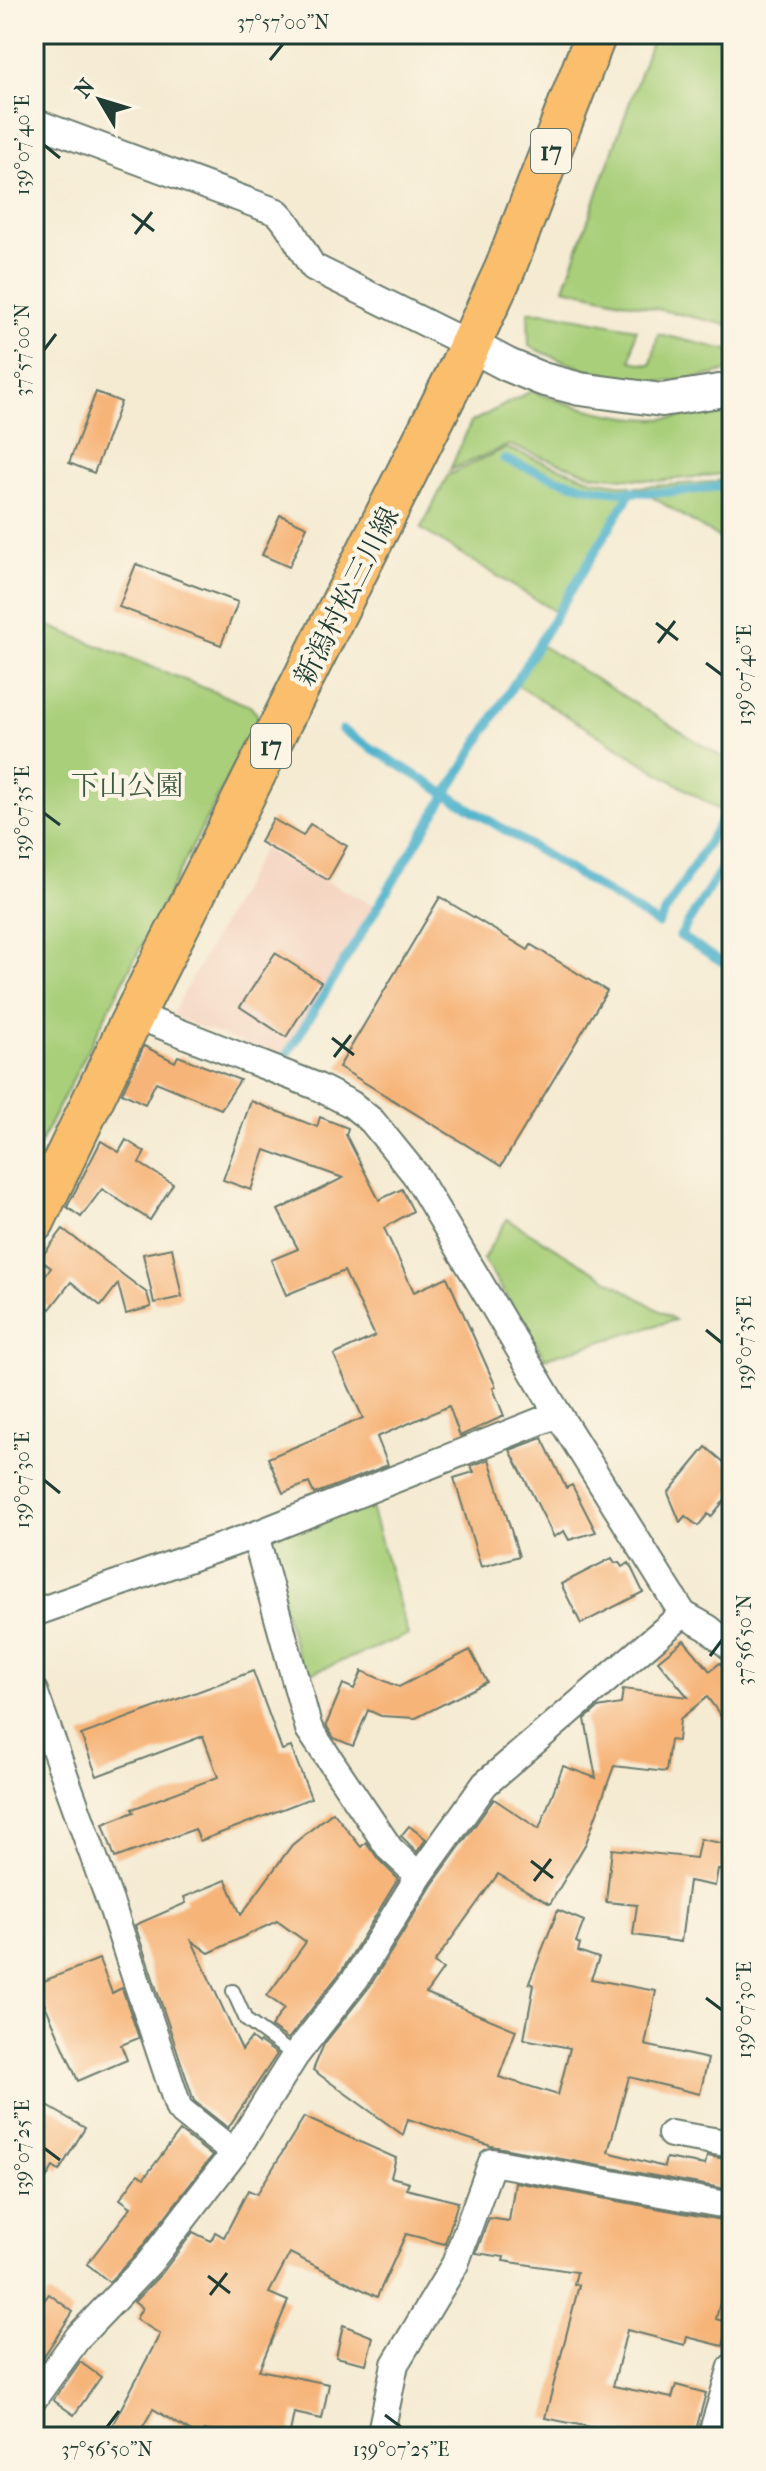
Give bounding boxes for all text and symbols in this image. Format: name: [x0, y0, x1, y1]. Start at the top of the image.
text: 37°57'00"N: [237, 11, 329, 34]
north arrow: [60, 60, 140, 140]
text: N: [70, 73, 101, 103]
text: 139°07'40"E: [11, 95, 34, 195]
road number: 17: [531, 129, 571, 173]
text: 37°57'00"N: [11, 304, 34, 396]
street label: 新潟村松三川線: [287, 501, 406, 691]
text: 139°07'40"E: [733, 625, 756, 725]
road number: 17: [251, 724, 291, 768]
text: 139°07'35"E: [11, 766, 34, 860]
park label: 下山公園: [71, 769, 183, 802]
text: 139°07'35"E: [733, 1296, 756, 1390]
text: 139°07'30"E: [11, 1431, 34, 1529]
text: 37°56'50"N: [733, 1594, 756, 1686]
text: 139°07'30"E: [733, 1961, 756, 2059]
text: 139°07'25"E: [11, 2099, 34, 2197]
text: 37°56'50"N: [61, 2438, 153, 2461]
text: 139°07'25"E: [352, 2438, 450, 2461]

